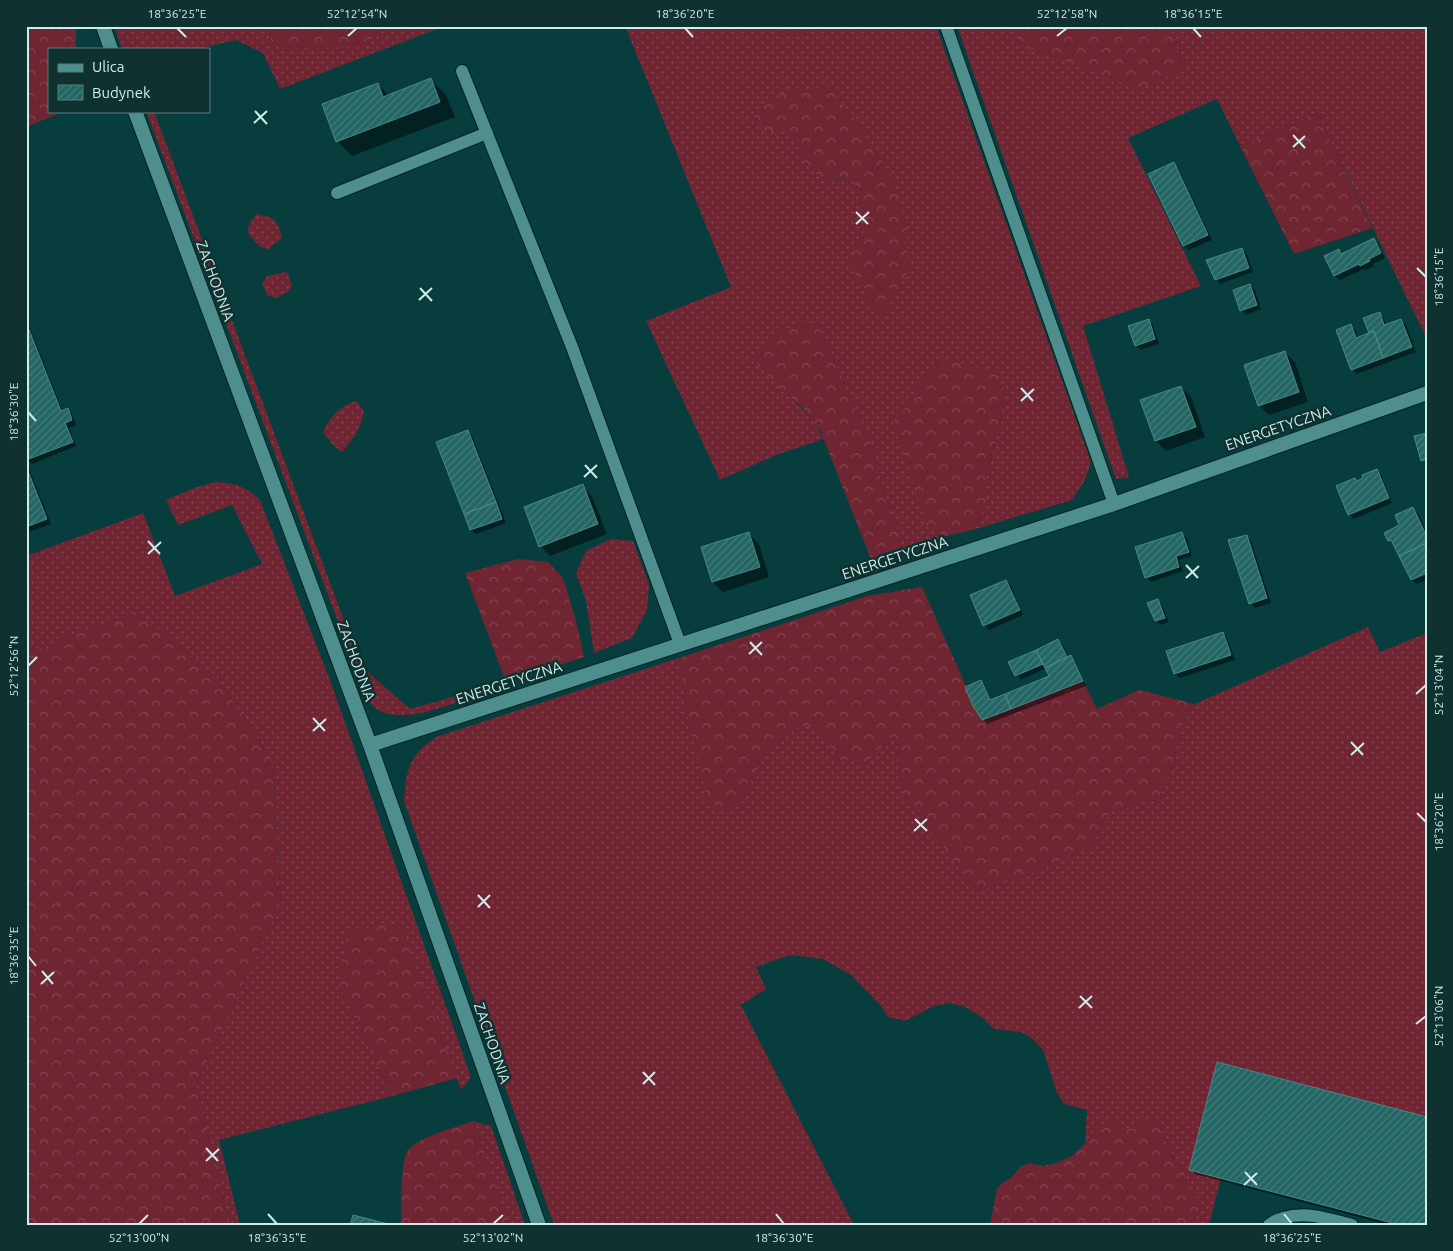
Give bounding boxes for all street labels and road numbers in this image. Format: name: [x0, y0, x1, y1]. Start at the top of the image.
street label: ZACHODNIA: [193, 238, 238, 324]
street label: ENERGETYCZNA: [1223, 401, 1333, 454]
street label: ENERGETYCZNA: [840, 532, 950, 583]
street label: ZACHODNIA: [334, 618, 379, 704]
street label: ENERGETYCZNA: [454, 657, 564, 708]
street label: ZACHODNIA: [471, 1000, 514, 1086]

